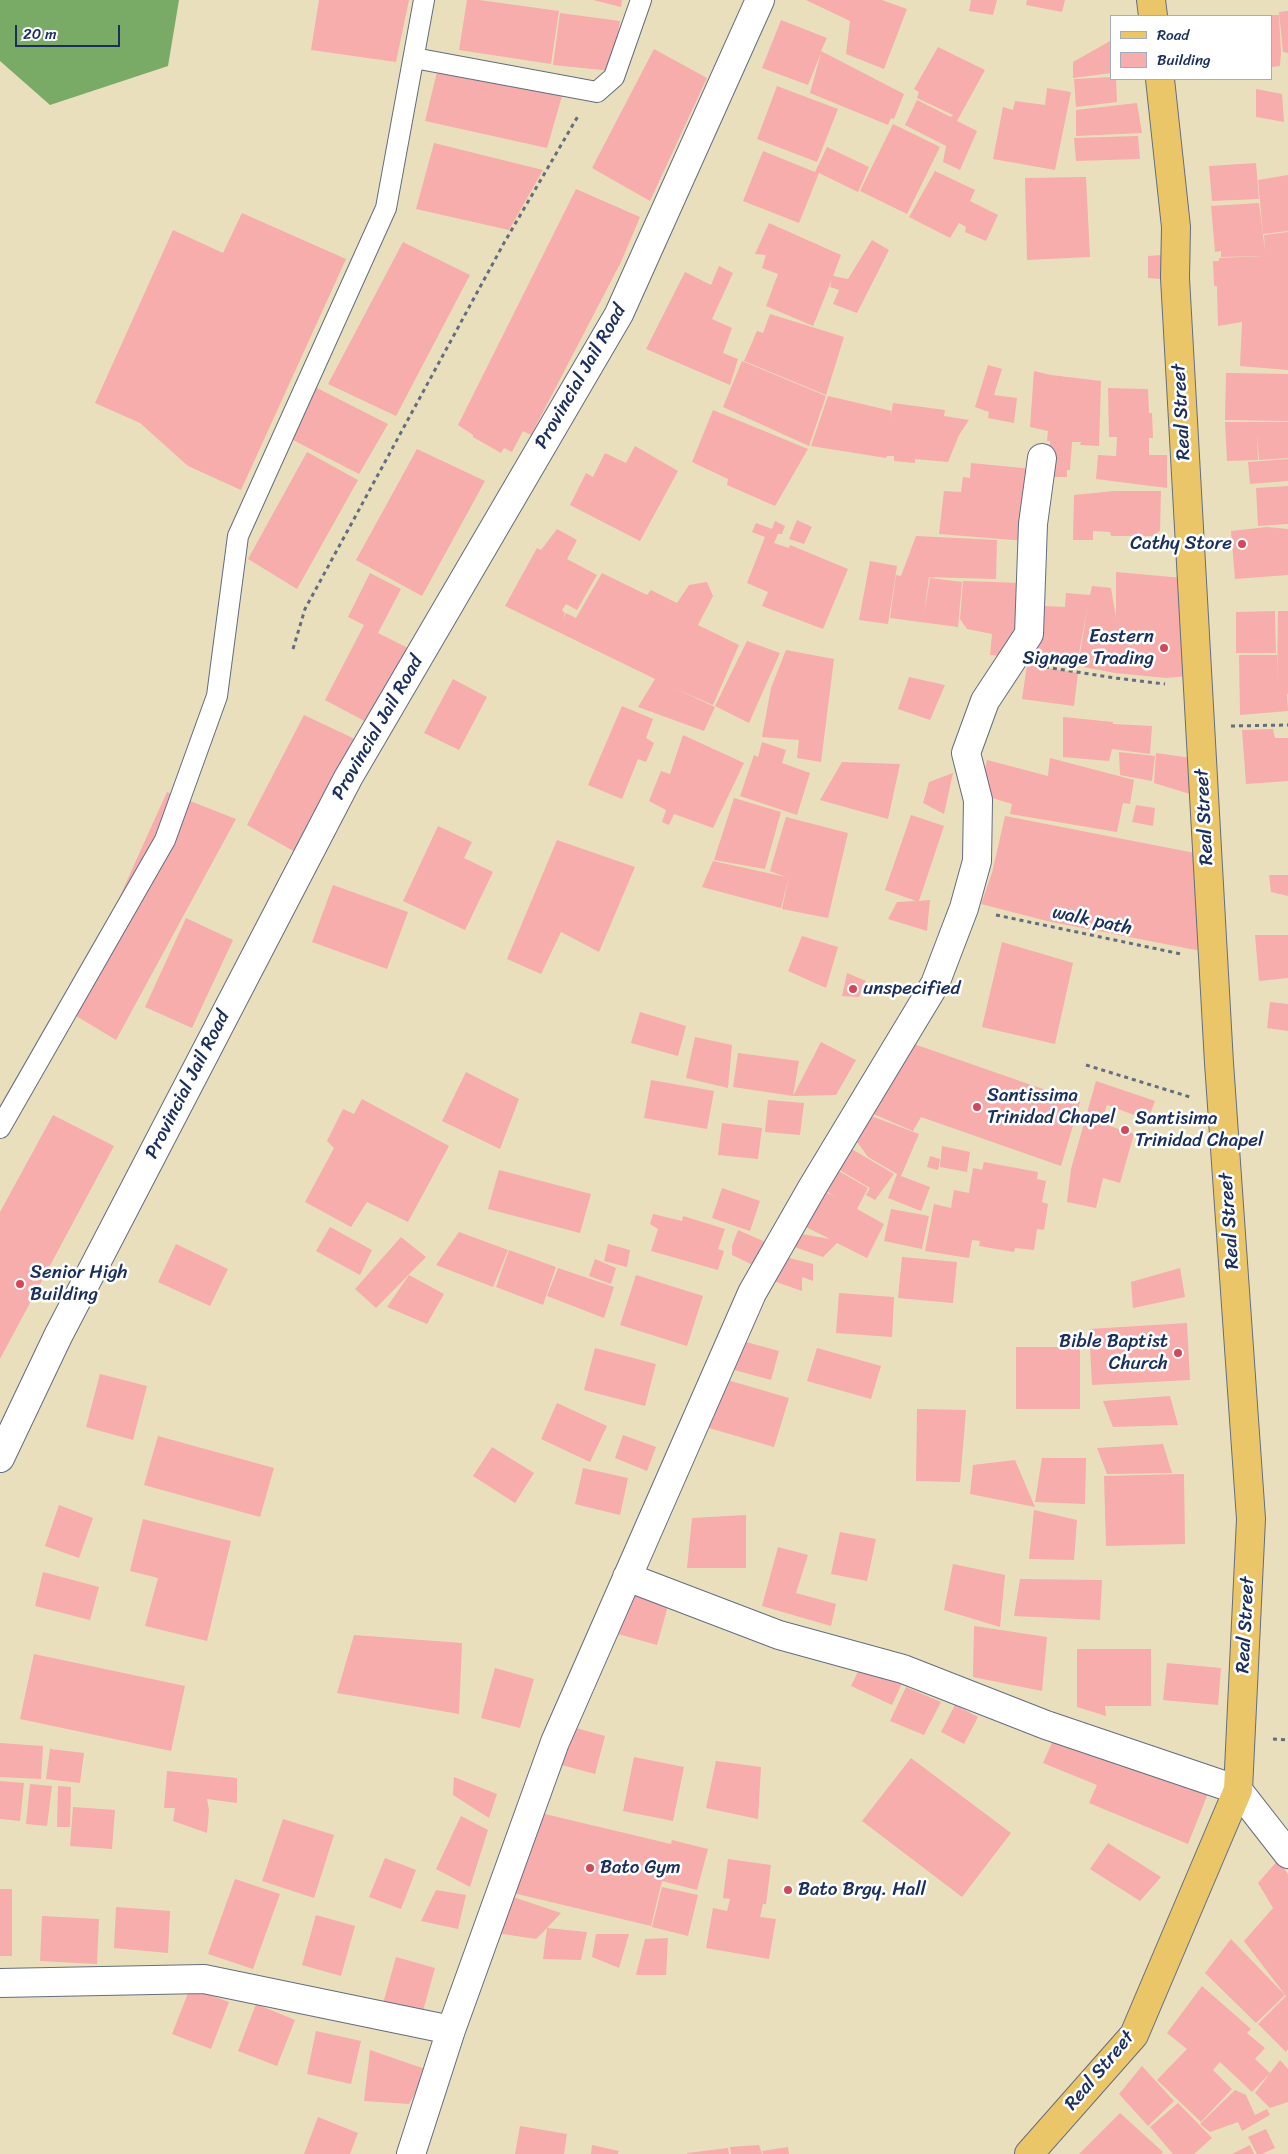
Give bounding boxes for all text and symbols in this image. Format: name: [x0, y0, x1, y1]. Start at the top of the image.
scale bar: [18, 15, 122, 47]
legend: [1110, 15, 1273, 80]
text: 20 m: [23, 21, 57, 47]
text: Road: [1157, 22, 1189, 48]
text: Building: [1157, 47, 1211, 73]
street label: Provincial Jail Road: [530, 301, 632, 453]
street label: Real Street: [1168, 363, 1196, 461]
place label: Cathy Store: [1130, 533, 1232, 555]
marker: Cathy Store: [1236, 538, 1248, 550]
place label: Eastern Signage Trading: [1022, 626, 1154, 670]
marker: Eastern Signage Trading: [1158, 642, 1170, 654]
street label: Provincial Jail Road: [327, 652, 429, 804]
street label: Real Street: [1191, 768, 1219, 866]
street label: walk path: [1050, 901, 1134, 941]
place label: unspecified: [863, 978, 961, 1000]
marker: unspecified: [847, 983, 859, 995]
street label: Provincial Jail Road: [141, 1007, 235, 1163]
place label: Santissima Trinidad Chapel: [987, 1085, 1115, 1129]
marker: Santissima Trinidad Chapel: [971, 1101, 983, 1113]
place label: Santisima Trinidad Chapel: [1135, 1108, 1263, 1152]
marker: Santisima Trinidad Chapel: [1119, 1124, 1131, 1136]
street label: Real Street: [1215, 1172, 1245, 1270]
place label: Senior High Building: [30, 1262, 128, 1306]
marker: Senior High Building: [14, 1278, 26, 1290]
place label: Bible Baptist Church: [1059, 1331, 1168, 1375]
marker: Bible Baptist Church: [1172, 1347, 1184, 1359]
street label: Real Street: [1232, 1576, 1260, 1674]
place label: Bato Gym: [600, 1857, 681, 1879]
marker: Bato Gym: [584, 1862, 596, 1874]
place label: Bato Brgy. Hall: [798, 1879, 926, 1901]
marker: Bato Brgy. Hall: [782, 1884, 794, 1896]
street label: Real Street: [1060, 2027, 1140, 2115]

